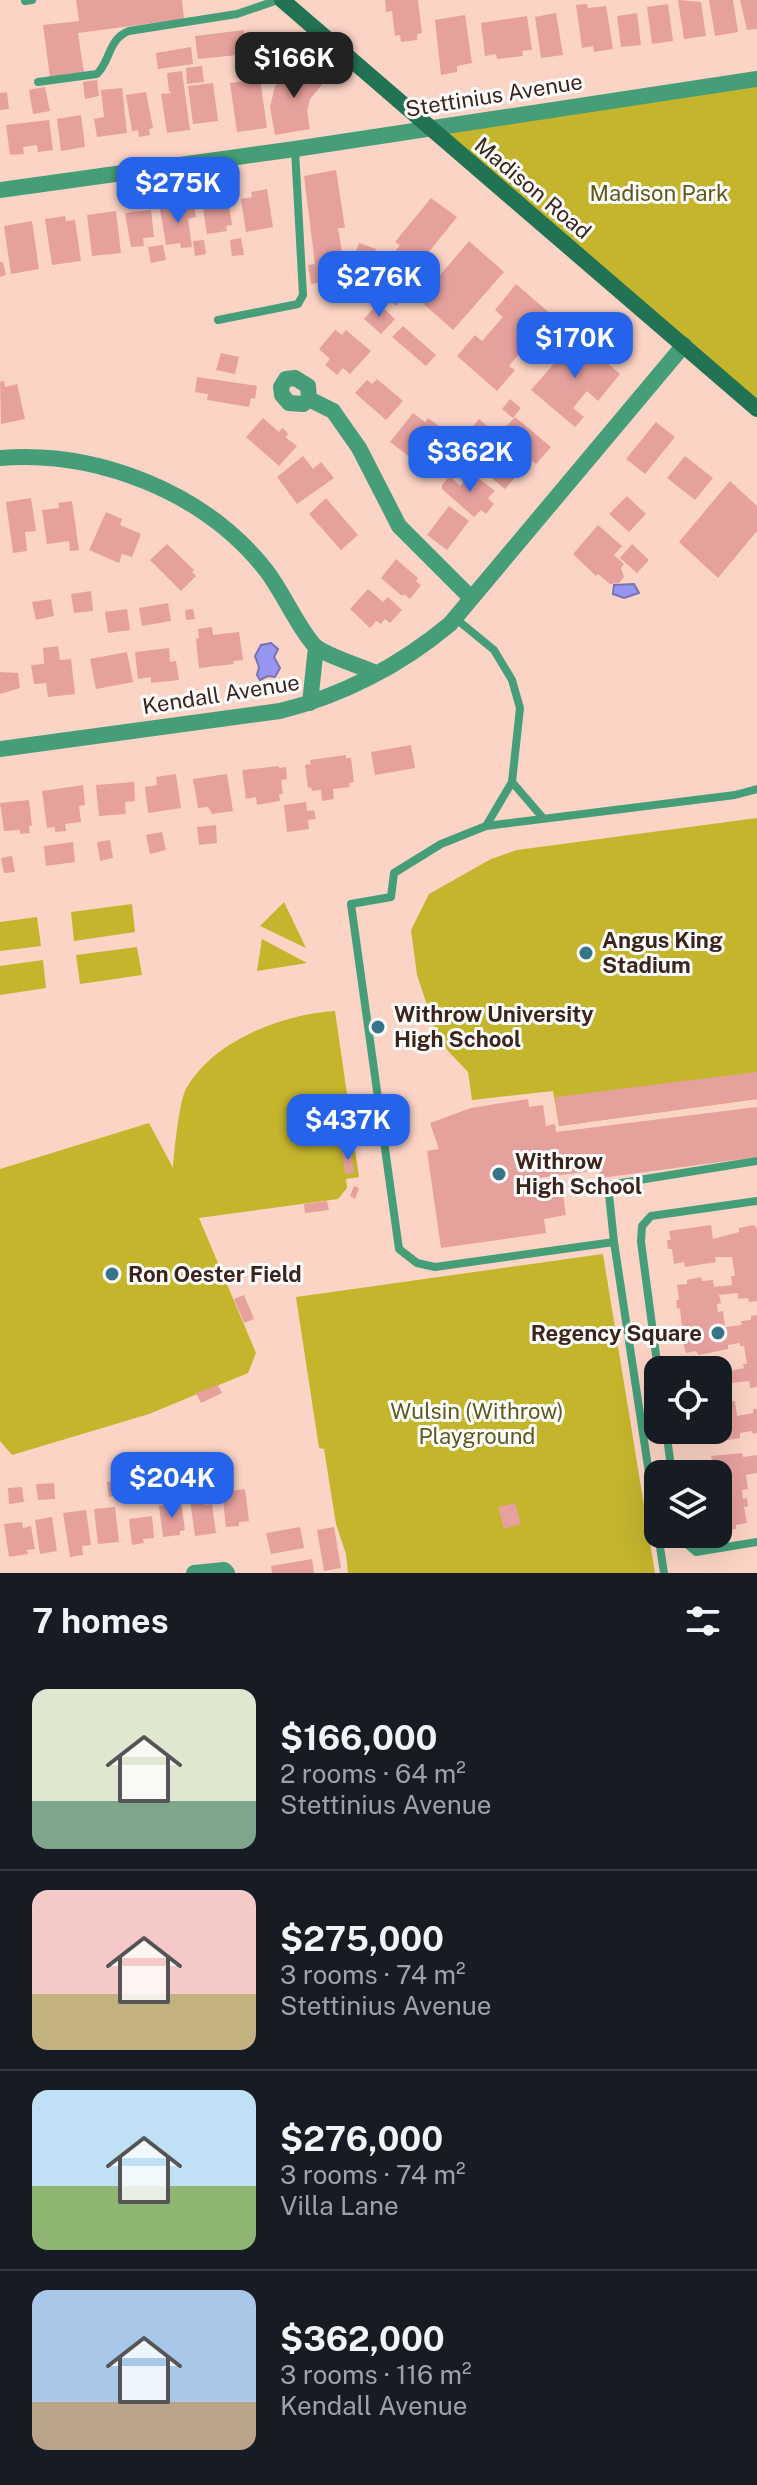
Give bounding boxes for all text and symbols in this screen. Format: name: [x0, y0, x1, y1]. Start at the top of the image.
pin: $166K: [238, 32, 350, 100]
text: $166K: [253, 42, 335, 73]
street label: Stettinius Avenue: [404, 68, 584, 122]
street label: Madison Road: [469, 132, 597, 244]
pin: $275K: [122, 157, 234, 225]
text: $275K: [135, 167, 221, 198]
park label: Madison Park: [590, 180, 728, 206]
pin: $276K: [323, 251, 435, 319]
text: $276K: [336, 261, 422, 292]
pin: $170K: [519, 312, 631, 380]
text: $170K: [535, 322, 615, 353]
pin: $362K: [414, 426, 526, 494]
text: $362K: [426, 436, 514, 467]
street label: Kendall Avenue: [141, 669, 301, 719]
place label: Angus King Stadium: [602, 927, 723, 978]
marker: Angus King Stadium: [577, 944, 595, 962]
place label: Withrow University High School: [394, 1001, 594, 1052]
marker: Withrow University High School: [369, 1018, 387, 1036]
pin: $437K: [292, 1094, 404, 1162]
text: $437K: [305, 1104, 391, 1135]
place label: Withrow High School: [515, 1148, 642, 1199]
marker: Withrow High School: [490, 1165, 508, 1183]
place label: Ron Oester Field: [128, 1261, 302, 1287]
marker: Ron Oester Field: [103, 1265, 121, 1283]
place label: Regency Square: [531, 1320, 702, 1346]
marker: Regency Square: [709, 1324, 727, 1342]
map controls: [644, 1356, 732, 1548]
button: locate: [644, 1356, 732, 1444]
park label: Wulsin (Withrow) Playground: [390, 1398, 564, 1449]
pin: $204K: [116, 1452, 228, 1520]
button: layers: [644, 1460, 732, 1548]
text: $204K: [129, 1462, 215, 1493]
icon: filters: [681, 1599, 725, 1643]
text: 7 homes: [32, 1601, 169, 1641]
text: $166,000: [280, 1718, 437, 1758]
icon: home: [96, 1721, 192, 1817]
text: 2 rooms · 64 m²: [280, 1758, 466, 1789]
text: Stettinius Avenue: [280, 1789, 492, 1820]
text: $275,000: [280, 1919, 444, 1959]
icon: home: [96, 1922, 192, 2018]
text: 3 rooms · 74 m²: [280, 1959, 466, 1990]
text: Stettinius Avenue: [280, 1990, 492, 2021]
text: $276,000: [280, 2119, 443, 2159]
icon: home: [96, 2122, 192, 2218]
text: 3 rooms · 74 m²: [280, 2159, 466, 2190]
text: Villa Lane: [280, 2190, 399, 2221]
text: $362,000: [280, 2319, 445, 2359]
icon: home: [96, 2322, 192, 2418]
text: 3 rooms · 116 m²: [280, 2359, 472, 2390]
text: Kendall Avenue: [280, 2390, 468, 2421]

